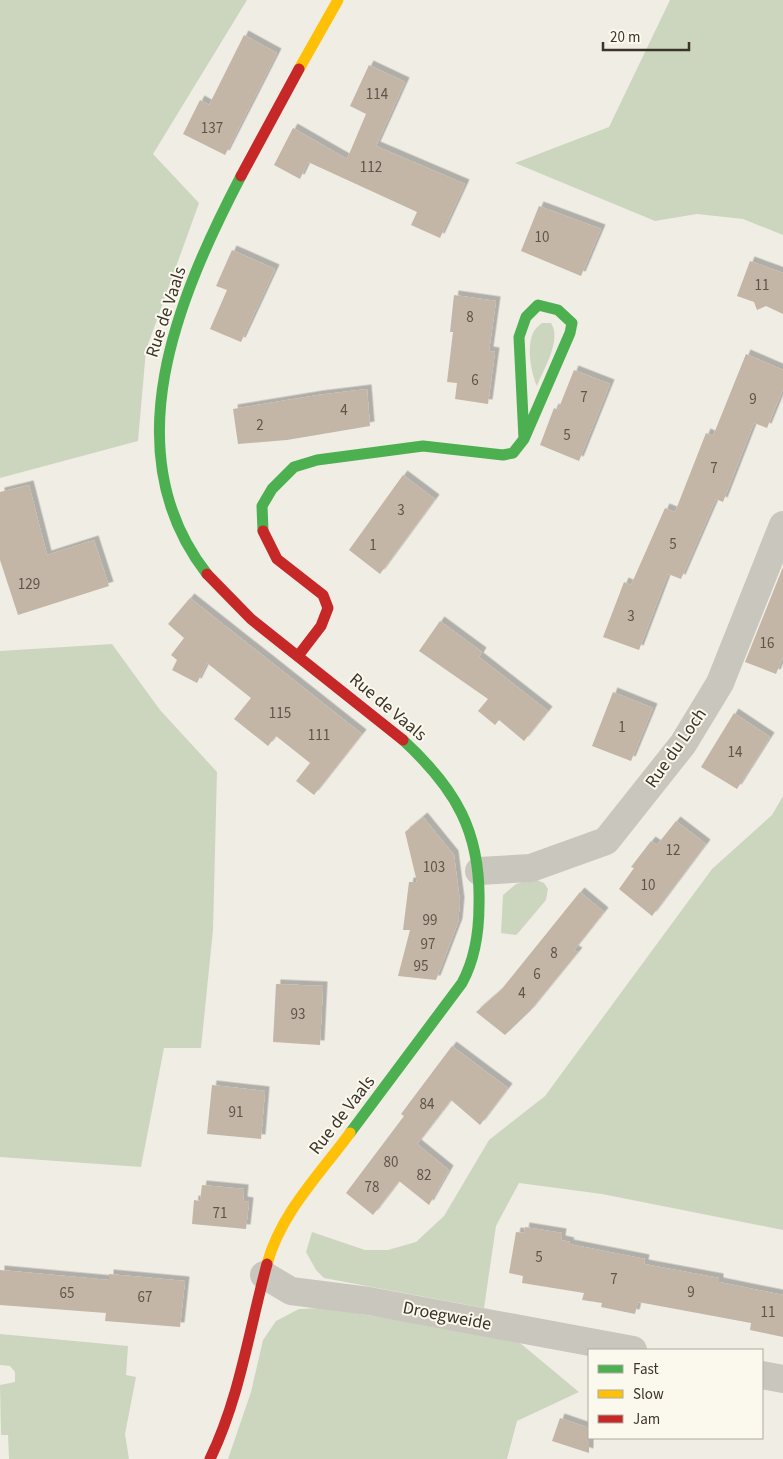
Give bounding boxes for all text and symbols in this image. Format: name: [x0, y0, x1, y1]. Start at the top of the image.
scale bar: [603, 20, 689, 52]
text: 20 m: [610, 27, 640, 48]
house number: 114: [366, 84, 389, 105]
house number: 137: [201, 118, 223, 139]
house number: 112: [360, 157, 382, 178]
house number: 10: [535, 227, 549, 248]
street label: Rue de Vaals: [140, 263, 192, 361]
house number: 11: [755, 275, 769, 296]
house number: 8: [466, 307, 474, 328]
house number: 6: [471, 370, 479, 391]
house number: 7: [580, 387, 588, 408]
house number: 9: [749, 389, 757, 410]
house number: 4: [340, 400, 348, 421]
house number: 2: [256, 415, 264, 436]
house number: 5: [563, 425, 571, 446]
house number: 7: [710, 458, 718, 479]
house number: 3: [397, 500, 405, 521]
house number: 5: [669, 534, 677, 555]
house number: 1: [369, 535, 377, 556]
house number: 129: [18, 574, 40, 595]
house number: 3: [627, 606, 635, 627]
house number: 16: [760, 633, 774, 654]
street label: Rue de Vaals: [344, 667, 432, 747]
house number: 115: [269, 703, 291, 724]
street label: Rue du Loch: [639, 703, 713, 793]
house number: 1: [618, 717, 626, 738]
house number: 111: [308, 725, 330, 746]
house number: 14: [728, 742, 743, 763]
house number: 12: [666, 840, 680, 861]
house number: 103: [423, 857, 445, 878]
house number: 10: [641, 875, 655, 896]
house number: 99: [423, 910, 437, 931]
house number: 97: [421, 934, 435, 955]
house number: 8: [550, 943, 558, 964]
house number: 95: [414, 956, 428, 977]
house number: 6: [533, 964, 541, 985]
house number: 4: [518, 983, 526, 1004]
house number: 93: [291, 1004, 305, 1025]
street label: Rue de Vaals: [303, 1070, 381, 1160]
house number: 84: [420, 1094, 435, 1115]
house number: 91: [229, 1102, 243, 1123]
house number: 80: [384, 1152, 398, 1173]
house number: 82: [417, 1165, 431, 1186]
house number: 78: [365, 1177, 379, 1198]
house number: 71: [213, 1203, 227, 1224]
house number: 5: [535, 1247, 543, 1268]
house number: 7: [610, 1269, 618, 1290]
house number: 9: [687, 1282, 695, 1303]
house number: 65: [60, 1283, 74, 1304]
house number: 67: [138, 1287, 152, 1308]
street label: Droegweide: [401, 1295, 494, 1337]
house number: 11: [761, 1302, 775, 1323]
legend: [588, 1349, 763, 1439]
text: Fast: [633, 1359, 659, 1380]
text: Slow: [633, 1384, 664, 1405]
text: Jam: [633, 1409, 660, 1430]

